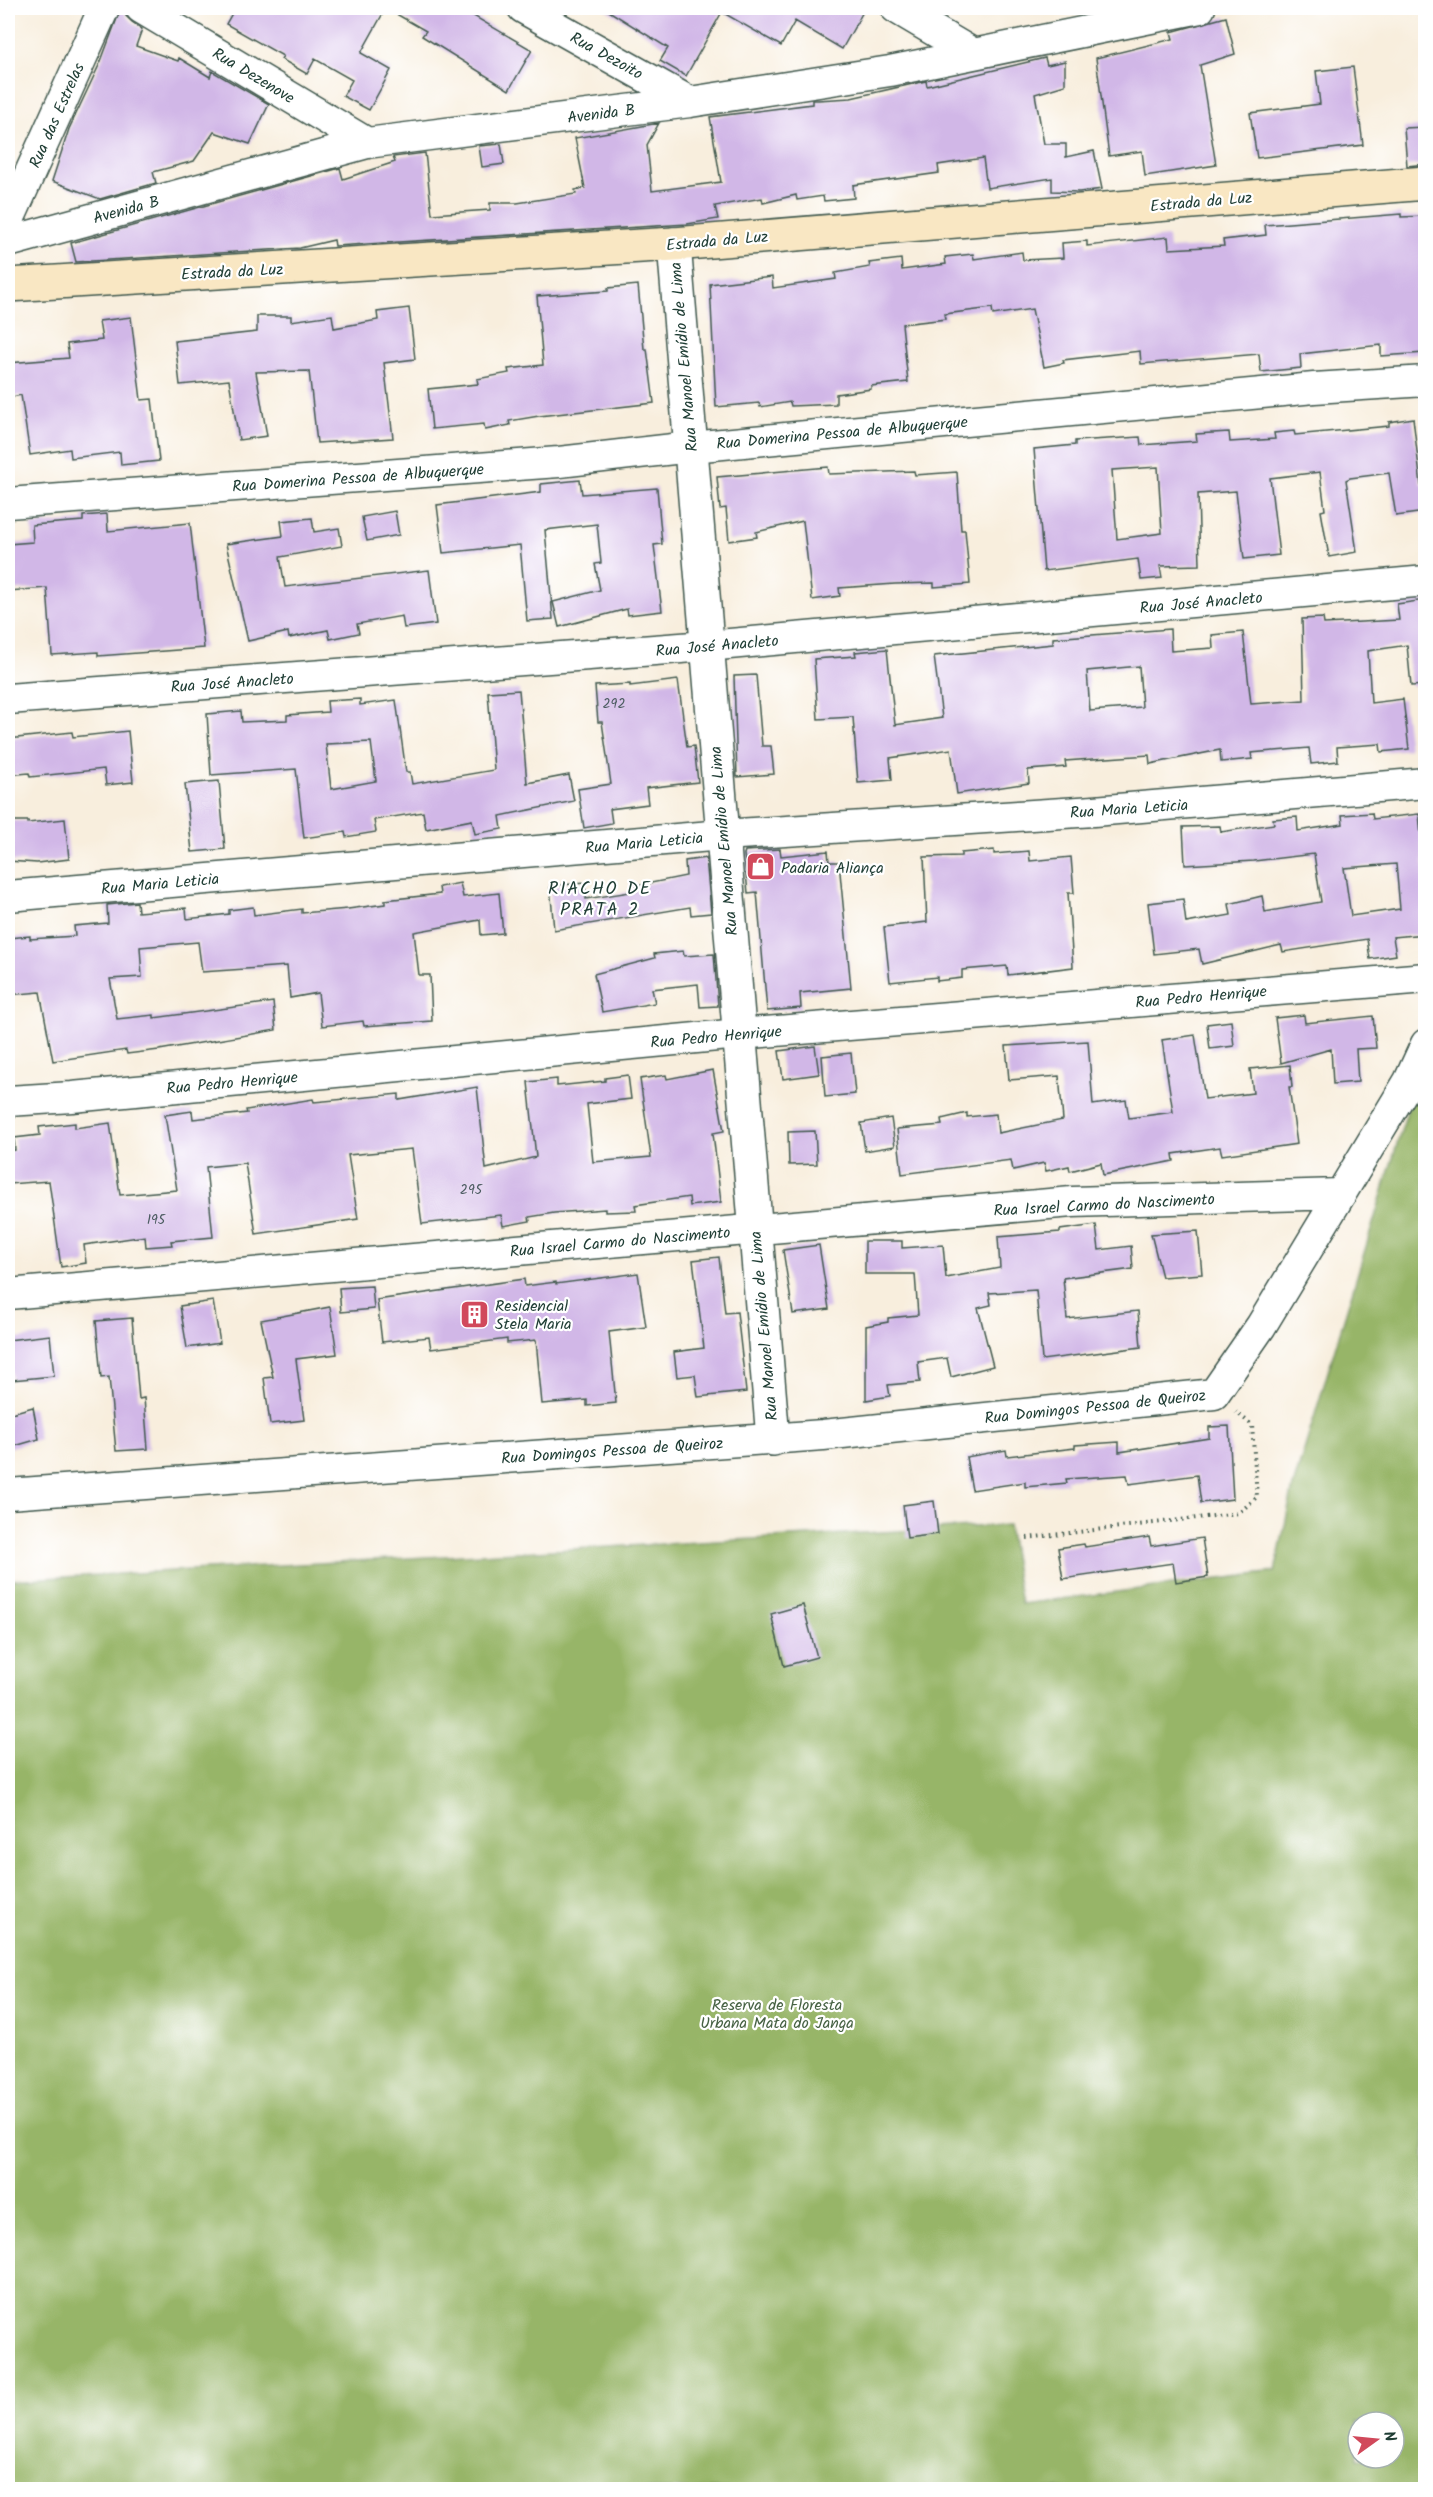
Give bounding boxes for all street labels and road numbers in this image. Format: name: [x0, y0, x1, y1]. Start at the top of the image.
street label: Rua Dezoito: [565, 26, 647, 87]
street label: Rua Dezenove: [207, 42, 299, 111]
street label: Rua das Estrelas: [23, 59, 92, 172]
street label: Avenida B: [566, 98, 637, 131]
street label: Estrada da Luz: [1149, 186, 1253, 219]
street label: Avenida B: [90, 190, 163, 231]
street label: Estrada da Luz: [665, 225, 769, 258]
street label: Estrada da Luz: [180, 257, 284, 288]
street label: Rua Manoel Emídio de Lima: [664, 261, 705, 453]
street label: Rua Domerina Pessoa de Albuquerque: [715, 410, 969, 457]
street label: Rua Domerina Pessoa de Albuquerque: [231, 457, 485, 500]
street label: Rua José Anacleto: [1139, 586, 1264, 621]
street label: Rua José Anacleto: [655, 629, 780, 664]
street label: Rua José Anacleto: [170, 667, 295, 700]
street label: Rua Manoel Emídio de Lima: [704, 745, 745, 937]
street label: Rua Maria Leticia: [1069, 793, 1189, 826]
street label: Rua Maria Leticia: [584, 826, 704, 861]
street label: Rua Maria Leticia: [100, 867, 220, 902]
street label: Rua Pedro Henrique: [1134, 979, 1268, 1016]
street label: Rua Pedro Henrique: [649, 1019, 783, 1056]
street label: Rua Pedro Henrique: [165, 1065, 299, 1102]
street label: Rua Israel Carmo do Nascimento: [993, 1187, 1215, 1224]
street label: Rua Israel Carmo do Nascimento: [509, 1220, 732, 1265]
street label: Rua Manoel Emídio de Lima: [744, 1230, 785, 1422]
street label: Rua Domingos Pessoa de Queiroz: [983, 1383, 1207, 1432]
street label: Rua Domingos Pessoa de Queiroz: [500, 1431, 724, 1472]

